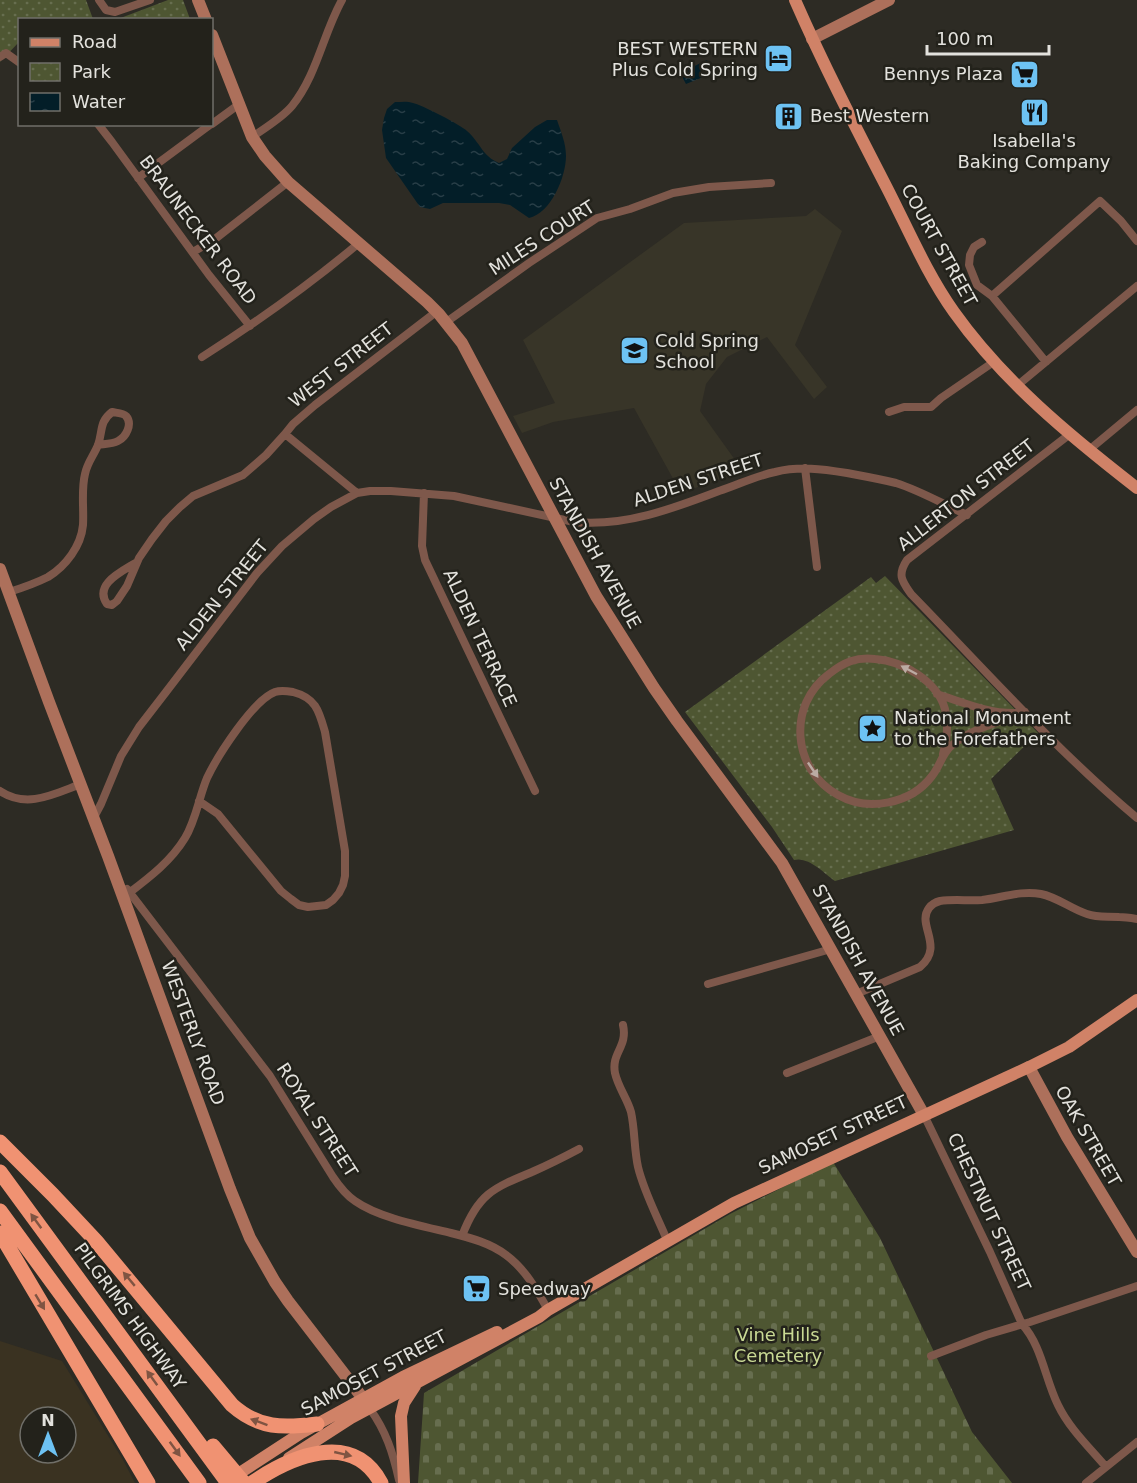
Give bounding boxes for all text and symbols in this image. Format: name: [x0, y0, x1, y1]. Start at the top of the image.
legend: [18, 18, 213, 126]
scale bar: [927, 18, 1048, 56]
text: 100 m: [936, 28, 994, 49]
text: Road: [72, 31, 117, 52]
place label: BEST WESTERN Plus Cold Spring: [612, 38, 758, 80]
hotel icon: BEST WESTERN Plus Cold Spring: [763, 43, 795, 75]
supermarket icon: Bennys Plaza: [1008, 58, 1040, 90]
text: Park: [72, 61, 111, 82]
place label: Bennys Plaza: [884, 63, 1003, 84]
text: Water: [72, 91, 126, 112]
restaurant icon: Isabella's Baking Company: [1018, 96, 1050, 128]
building icon: Best Western: [773, 100, 805, 132]
place label: Best Western: [810, 105, 929, 126]
place label: Isabella's Baking Company: [958, 130, 1111, 172]
street label: BRAUNECKER ROAD: [136, 151, 261, 308]
street label: COURT STREET: [897, 180, 982, 310]
street label: MILES COURT: [485, 195, 599, 279]
street label: WEST STREET: [285, 317, 398, 412]
place label: Cold Spring School: [655, 330, 759, 372]
school or university icon: Cold Spring School: [618, 335, 650, 367]
street label: ALLERTON STREET: [893, 434, 1039, 555]
street label: ALDEN STREET: [630, 448, 766, 510]
street label: STANDISH AVENUE: [545, 474, 646, 632]
street label: ALDEN STREET: [171, 535, 273, 654]
street label: ALDEN TERRACE: [439, 566, 522, 710]
one-way arrow: [900, 665, 917, 675]
place label: National Monument to the Forefathers: [894, 707, 1071, 749]
place icon: National Monument to the Forefathers: [857, 712, 889, 744]
one-way arrow: [807, 762, 818, 779]
street label: STANDISH AVENUE: [808, 881, 909, 1039]
street label: WESTERLY ROAD: [158, 958, 229, 1108]
street label: ROYAL STREET: [273, 1059, 363, 1182]
street label: OAK STREET: [1051, 1082, 1126, 1191]
street label: SAMOSET STREET: [755, 1090, 912, 1178]
street label: CHESTNUT STREET: [944, 1129, 1036, 1295]
one-way arrow: [30, 1213, 43, 1229]
street label: PILGRIMS HIGHWAY: [70, 1238, 191, 1394]
one-way arrow: [123, 1272, 136, 1287]
supermarket icon: Speedway: [461, 1273, 493, 1305]
place label: Speedway: [498, 1278, 591, 1299]
one-way arrow: [35, 1294, 46, 1310]
park label: Vine Hills Cemetery: [734, 1324, 823, 1366]
street label: SAMOSET STREET: [297, 1325, 451, 1420]
one-way arrow: [146, 1370, 158, 1386]
north arrow: [18, 1405, 78, 1465]
text: N: [41, 1411, 55, 1430]
one-way arrow: [250, 1416, 268, 1426]
one-way arrow: [169, 1441, 181, 1457]
one-way arrow: [334, 1450, 352, 1460]

